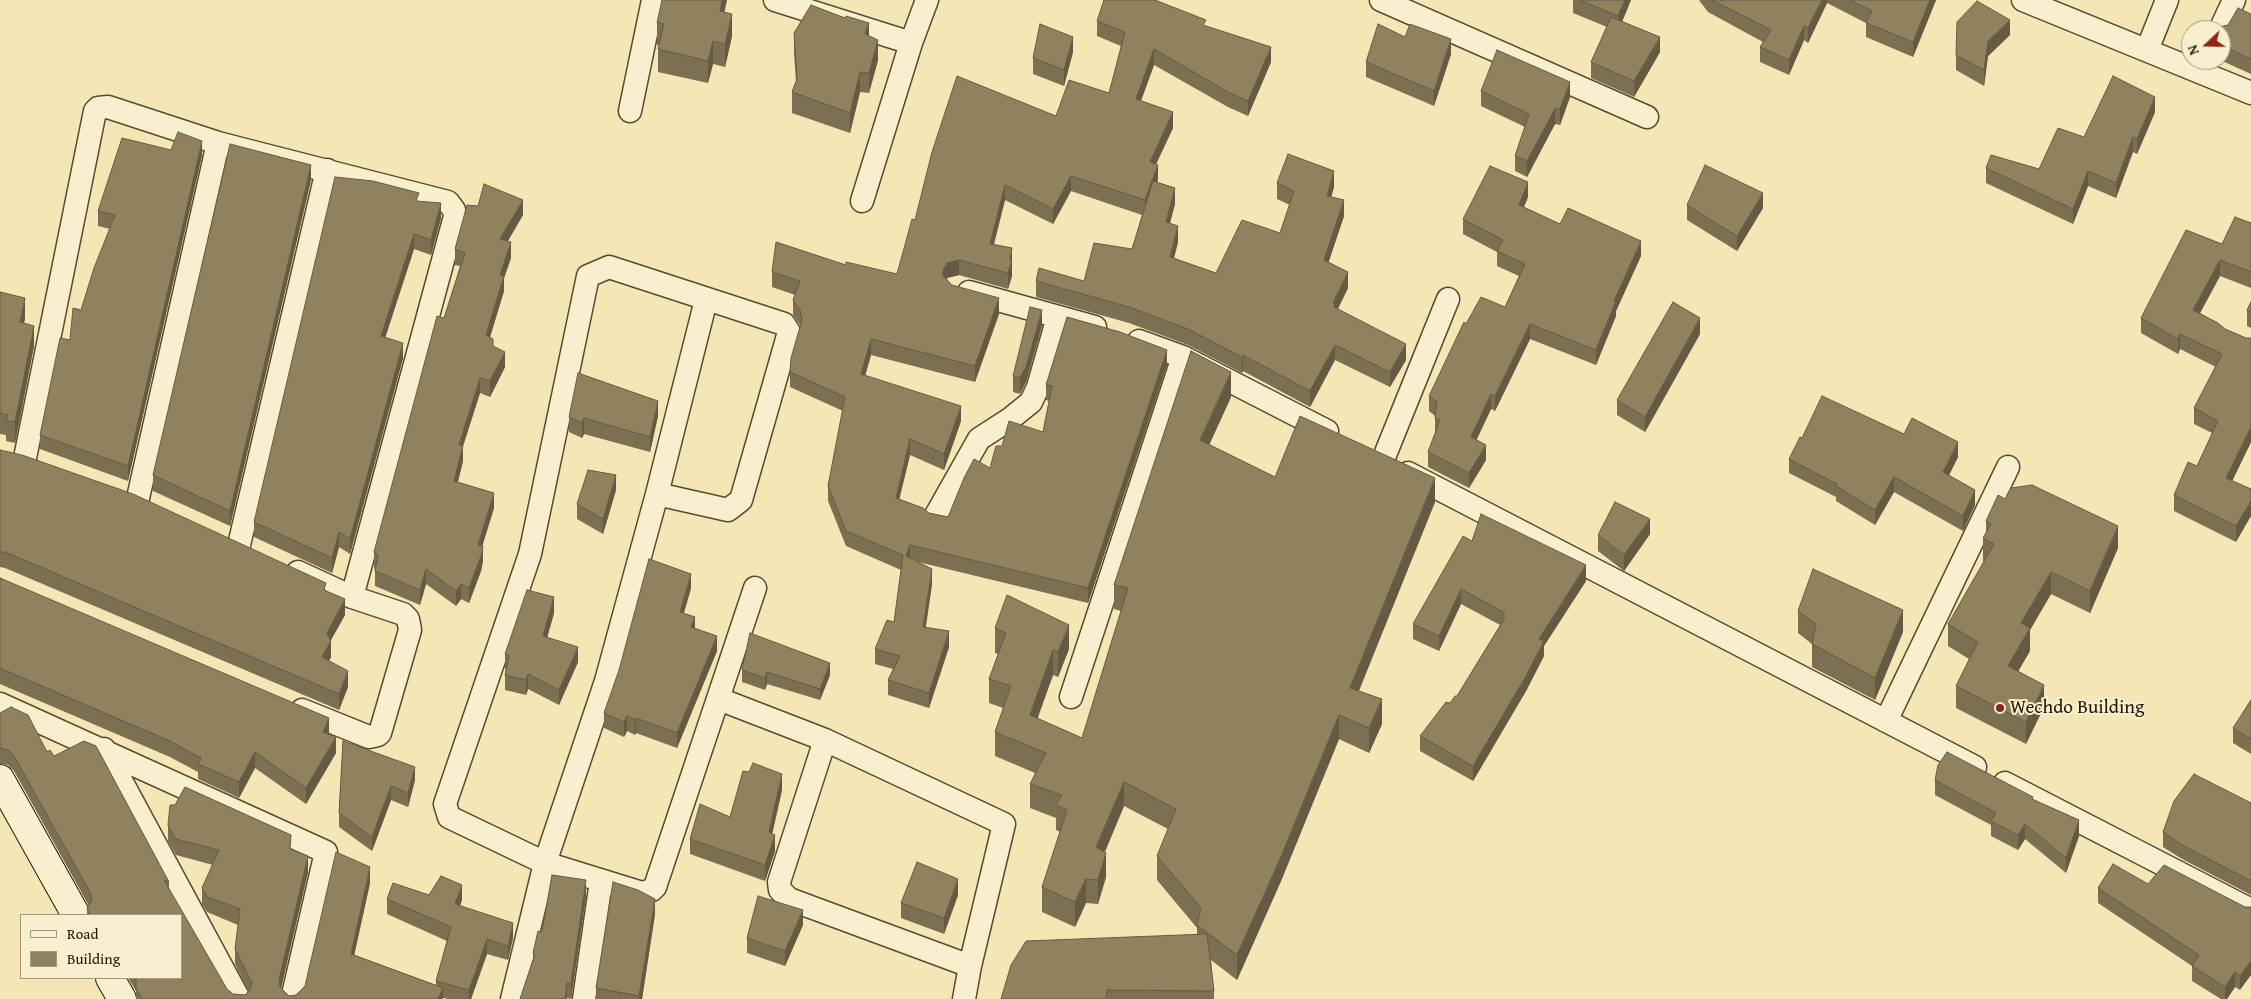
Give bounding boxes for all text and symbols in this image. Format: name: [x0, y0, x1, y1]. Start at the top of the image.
north arrow: [2181, 20, 2231, 70]
text: N: [2182, 42, 2204, 58]
place label: Wechdo Building: [2010, 697, 2144, 719]
marker: Wechdo Building: [1994, 702, 2006, 714]
legend: [20, 914, 182, 979]
text: Road: [67, 923, 98, 944]
text: Building: [67, 948, 120, 969]

